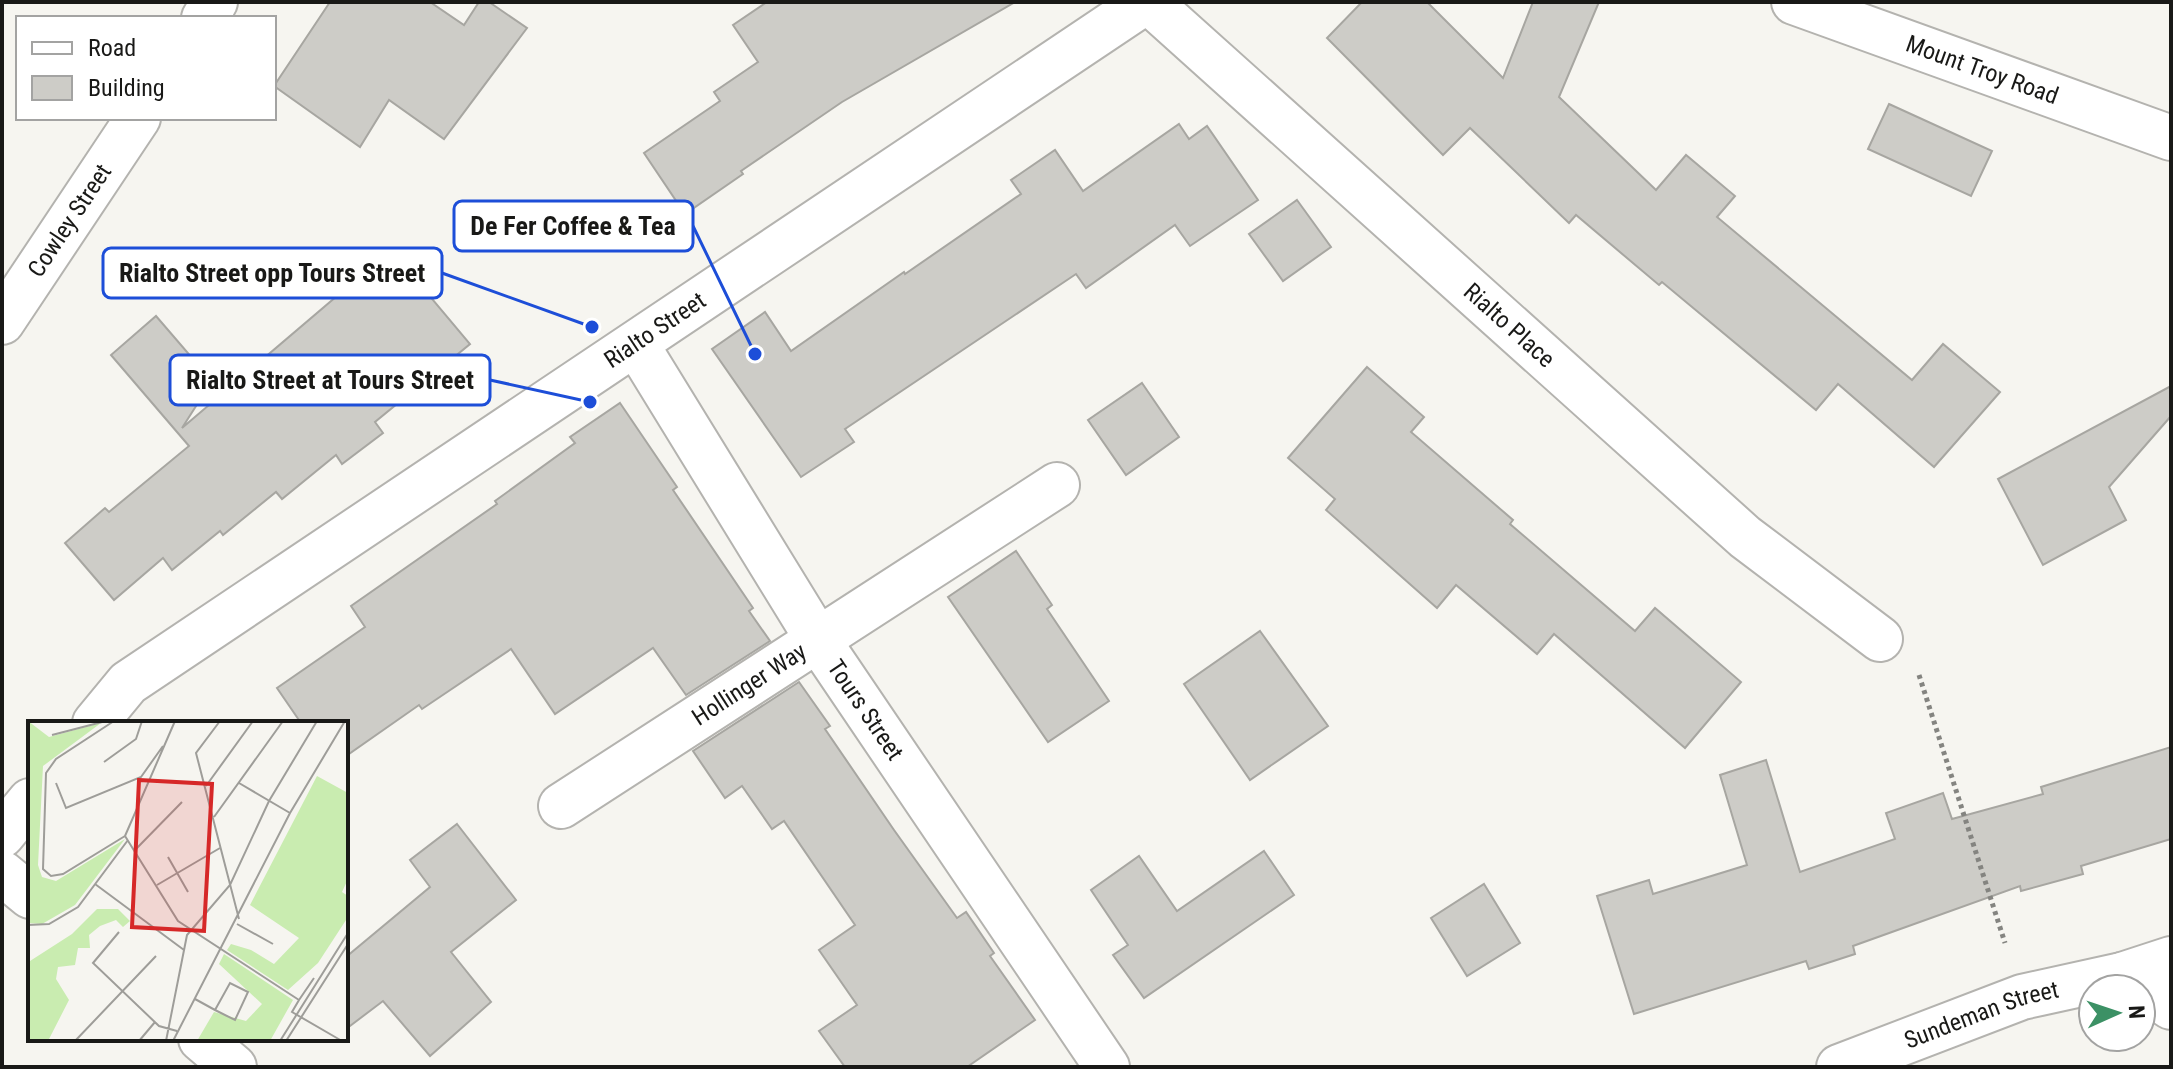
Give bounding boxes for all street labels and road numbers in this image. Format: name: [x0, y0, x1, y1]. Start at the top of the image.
street label: Mount Troy Road: [1902, 30, 2062, 110]
street label: Cowley Street: [22, 159, 117, 282]
street label: Rialto Place: [1458, 277, 1560, 373]
street label: Rialto Street: [599, 286, 711, 374]
street label: Hollinger Way: [687, 637, 811, 731]
street label: Tours Street: [822, 655, 909, 765]
street label: Sundeman Street: [1900, 975, 2061, 1055]

